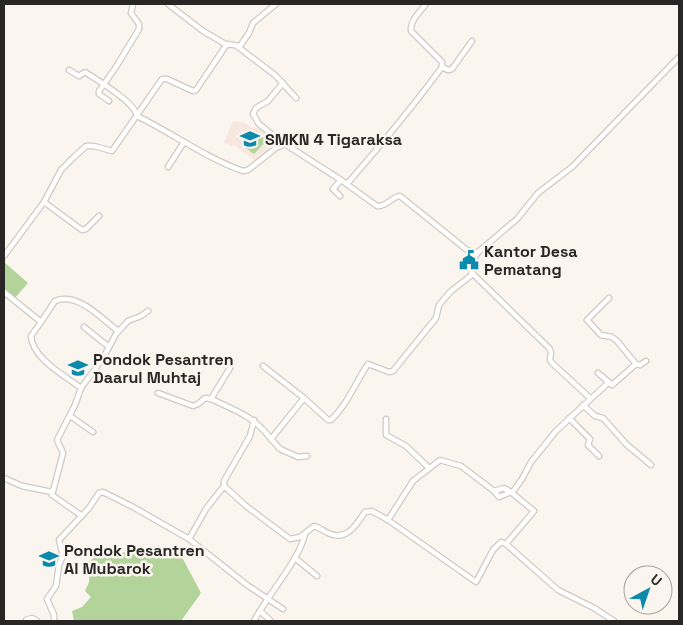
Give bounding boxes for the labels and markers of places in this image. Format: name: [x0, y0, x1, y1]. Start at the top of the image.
school or university icon: SMKN 4 Tigaraksa: [239, 128, 261, 150]
place label: SMKN 4 Tigaraksa: [265, 129, 402, 150]
place label: Kantor Desa Pematang: [484, 241, 578, 280]
public building icon: Kantor Desa Pematang: [458, 249, 480, 271]
place label: Pondok Pesantren Daarul Muhtaj: [93, 349, 234, 388]
school or university icon: Pondok Pesantren Daarul Muhtaj: [67, 357, 89, 379]
place label: Pondok Pesantren Al Mubarok: [64, 540, 205, 579]
school or university icon: Pondok Pesantren Al Mubarok: [38, 548, 60, 570]

